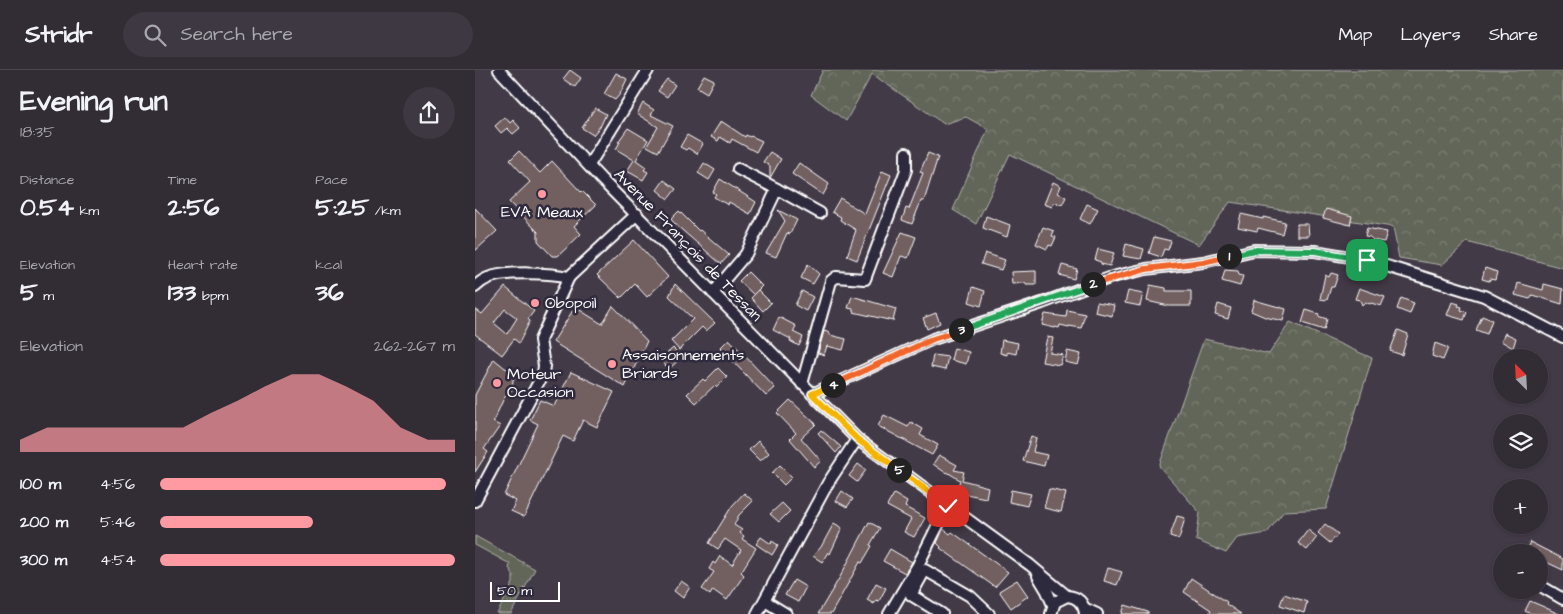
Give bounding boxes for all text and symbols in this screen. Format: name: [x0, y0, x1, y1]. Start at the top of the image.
search box: [123, 12, 473, 57]
text: Stridr: [25, 18, 93, 52]
icon: search: [141, 21, 169, 49]
text: Search here: [181, 21, 293, 48]
text: Map: [1338, 22, 1372, 47]
text: Layers: [1400, 22, 1461, 47]
text: Share: [1489, 22, 1538, 47]
text: Evening run: [20, 82, 168, 121]
button: share: [403, 87, 455, 139]
text: 18:35: [20, 121, 55, 143]
street label: Avenue François de Tessan: [609, 164, 767, 326]
text: Distance: [20, 170, 74, 190]
text: Time: [168, 170, 197, 190]
text: Pace: [315, 170, 348, 190]
marker: EVA Meaux: [536, 188, 548, 200]
text: 0.54: [20, 190, 74, 225]
text: 2:56: [168, 190, 220, 225]
text: 5:25: [315, 190, 369, 225]
text: km: [74, 201, 99, 221]
text: /km: [369, 201, 401, 221]
place label: EVA Meaux: [501, 201, 583, 223]
pin: [1346, 239, 1388, 281]
pin: 1: [1217, 244, 1241, 268]
text: 1: [1229, 246, 1230, 266]
icon: arrive: [1353, 246, 1381, 274]
text: Elevation: [20, 255, 75, 275]
text: Heart rate: [168, 255, 238, 275]
text: kcal: [315, 255, 342, 275]
pin: 2: [1081, 272, 1105, 296]
text: 2: [1089, 274, 1098, 294]
text: 5: [20, 275, 38, 310]
text: 133: [168, 275, 196, 310]
text: 36: [315, 275, 344, 310]
text: m: [38, 286, 54, 306]
text: bpm: [196, 286, 228, 306]
place label: Obopoil: [545, 292, 597, 314]
marker: Obopoil: [529, 297, 541, 309]
pin: 3: [949, 318, 973, 342]
text: 3: [958, 320, 965, 340]
text: Elevation: [20, 335, 83, 357]
text: 262–267 m: [374, 335, 455, 357]
place label: Assaisonnements Briards: [622, 344, 744, 384]
north arrow: [1493, 349, 1547, 404]
map controls: [1493, 349, 1548, 599]
marker: Assaisonnements Briards: [606, 358, 618, 370]
place label: Moteur Occasion: [507, 363, 574, 403]
pin: 4: [821, 372, 845, 398]
text: 4: [829, 375, 838, 395]
marker: Moteur Occasion: [491, 377, 503, 389]
button: layers: [1493, 414, 1548, 469]
pin: 5: [887, 458, 911, 482]
text: 5: [895, 460, 904, 480]
text: 100 m: [20, 473, 61, 495]
text: 4:56: [100, 473, 135, 495]
button: +: [1493, 479, 1548, 534]
pin: [927, 485, 969, 527]
icon: check: [934, 492, 962, 520]
text: 200 m: [20, 511, 68, 533]
text: 5:46: [100, 511, 135, 533]
button: −: [1493, 544, 1548, 599]
text: 300 m: [20, 549, 67, 571]
text: 4:54: [100, 549, 136, 571]
scale bar: [490, 579, 560, 602]
text: 50 m: [497, 581, 532, 601]

